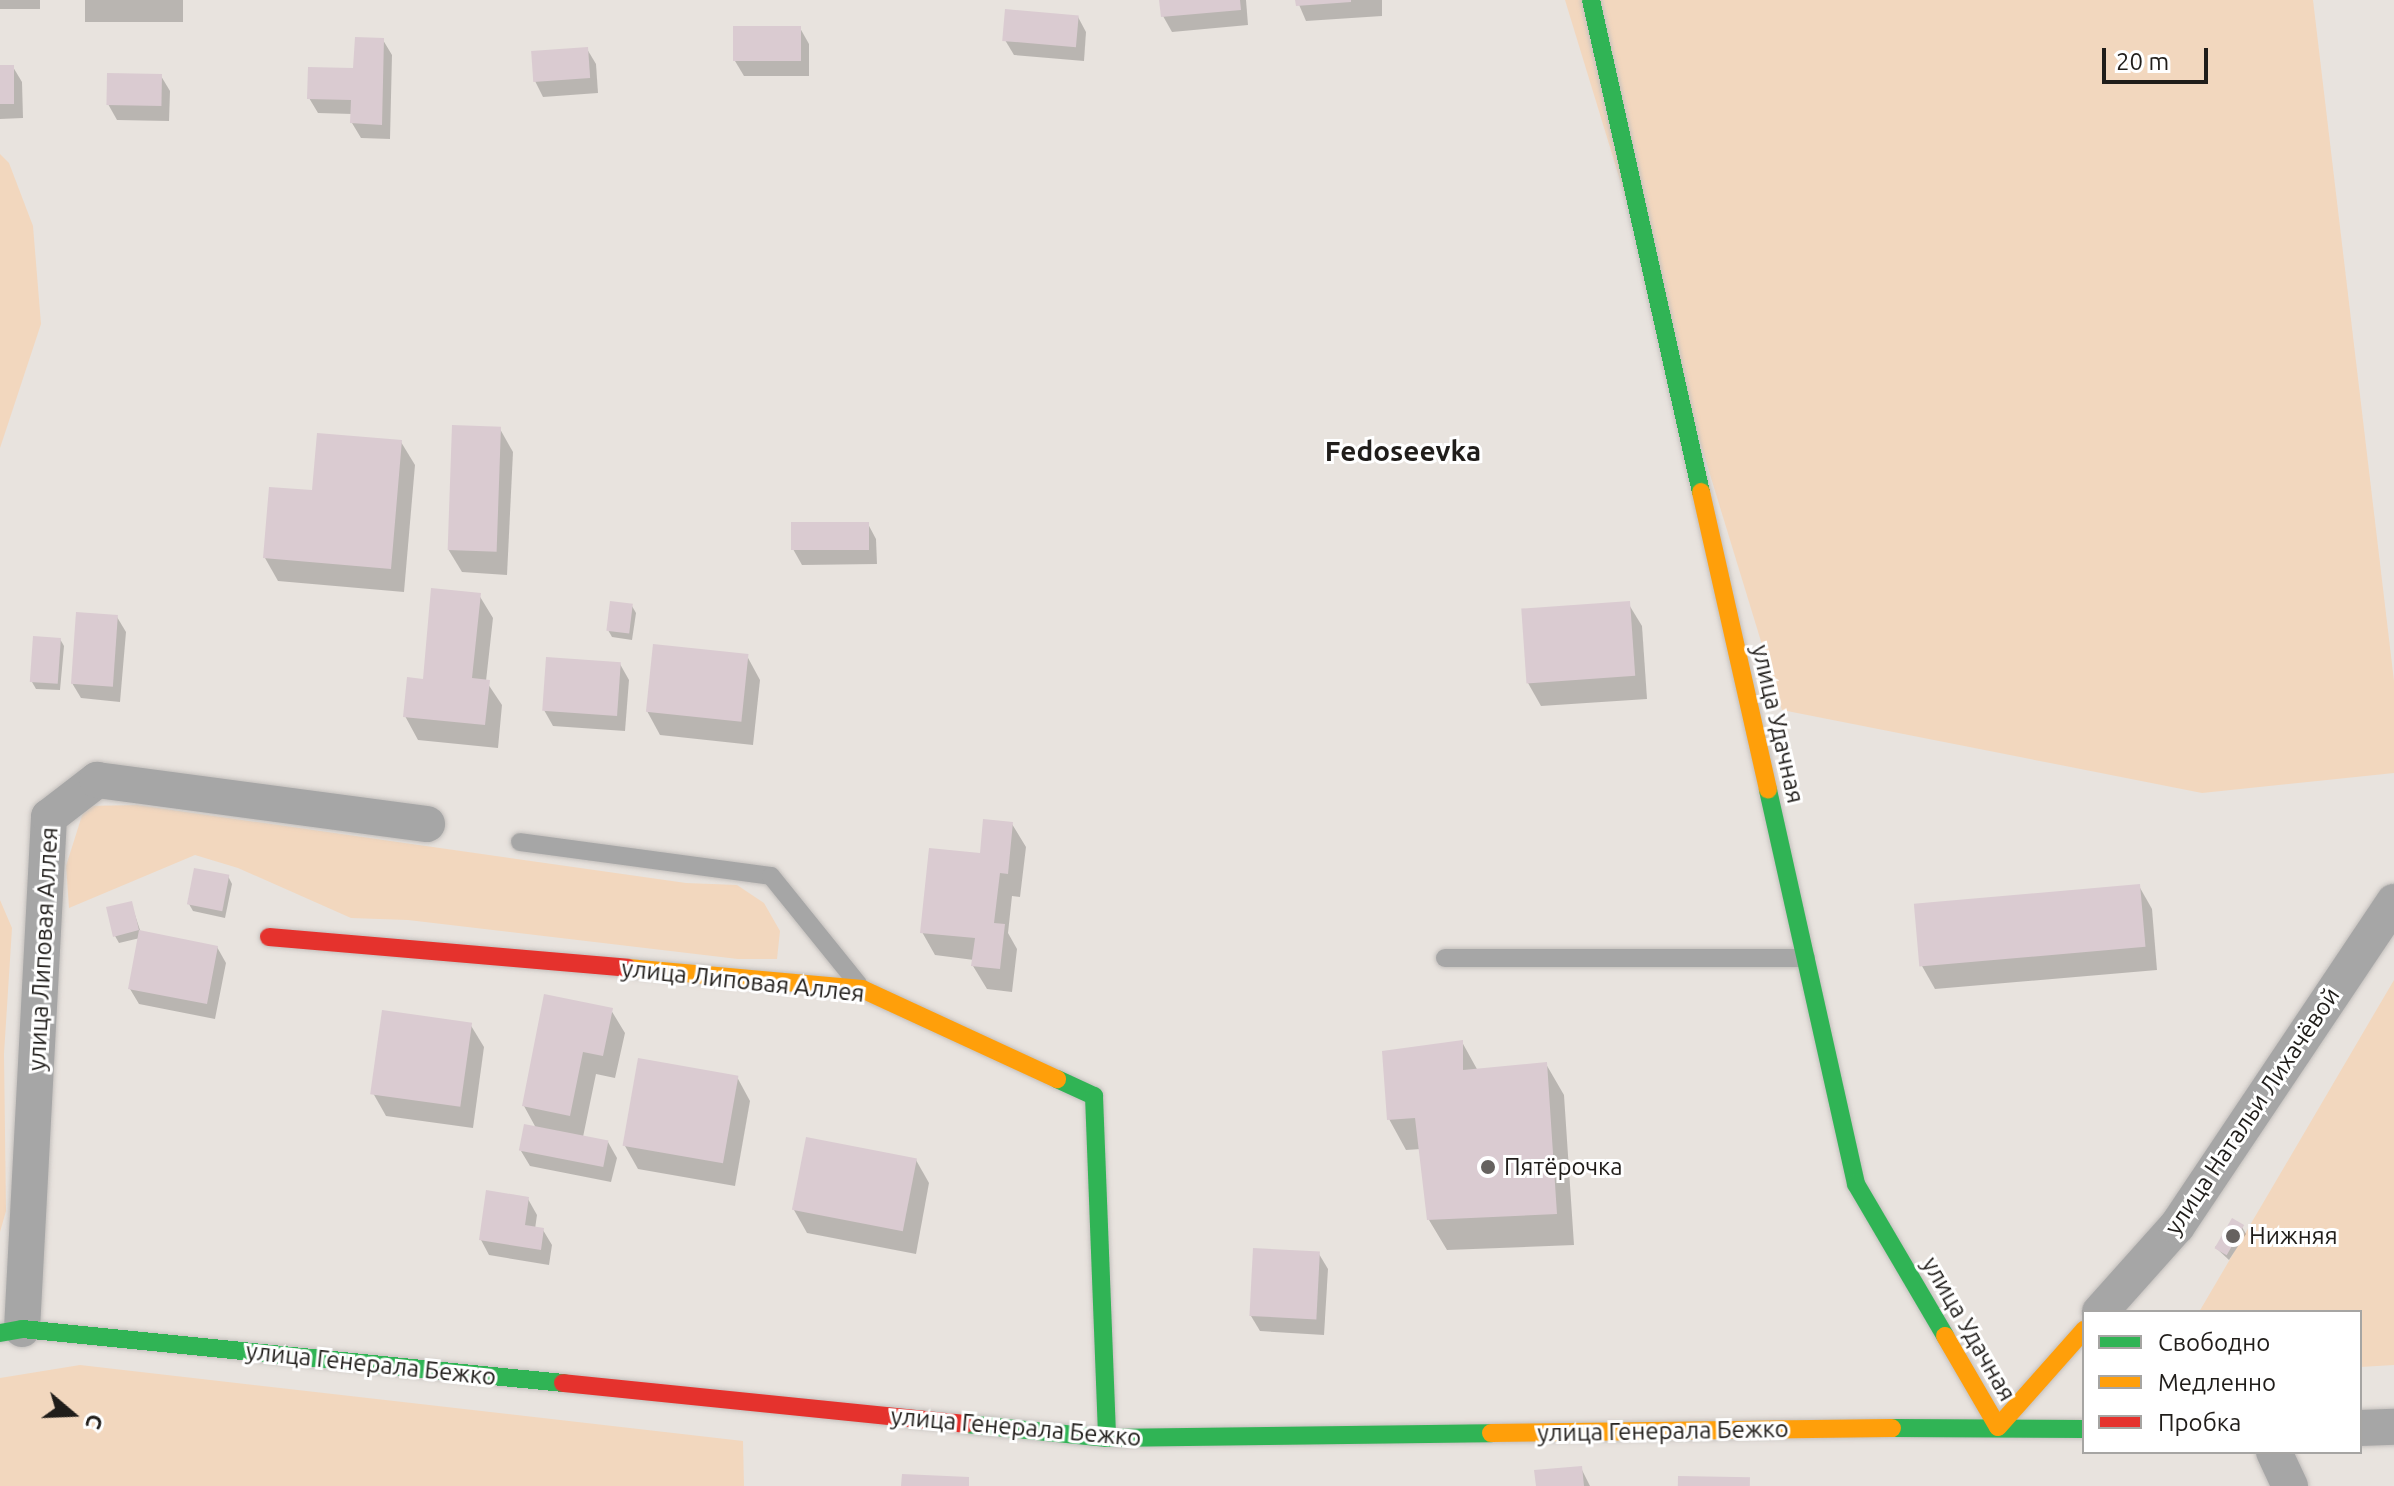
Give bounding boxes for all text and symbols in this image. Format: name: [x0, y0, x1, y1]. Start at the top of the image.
scale bar: [2106, 32, 2212, 82]
text: 20 m: [2116, 48, 2169, 75]
district label: Fedoseevka: [1325, 434, 1481, 468]
street label: улица Удачная: [1746, 642, 1810, 806]
street label: улица Липовая Аллея: [22, 826, 64, 1072]
street label: улица Липовая Аллея: [620, 954, 866, 1008]
street label: улица Натальи Лихачёвой: [2158, 982, 2346, 1240]
place label: Пятёрочка: [1504, 1153, 1623, 1181]
marker: Пятёрочка: [1479, 1158, 1497, 1176]
place label: Нижняя: [2249, 1222, 2338, 1250]
marker: Нижняя: [2224, 1227, 2242, 1245]
street label: улица Удачная: [1916, 1252, 2022, 1406]
legend: [2082, 1310, 2362, 1454]
text: Свободно: [2158, 1329, 2270, 1356]
street label: улица Генерала Бежко: [245, 1337, 497, 1391]
text: Медленно: [2158, 1369, 2276, 1396]
north arrow: [32, 1374, 112, 1454]
street label: улица Генерала Бежко: [890, 1402, 1142, 1452]
text: Пробка: [2158, 1409, 2241, 1436]
text: С: [81, 1411, 109, 1433]
street label: улица Генерала Бежко: [1537, 1414, 1789, 1448]

